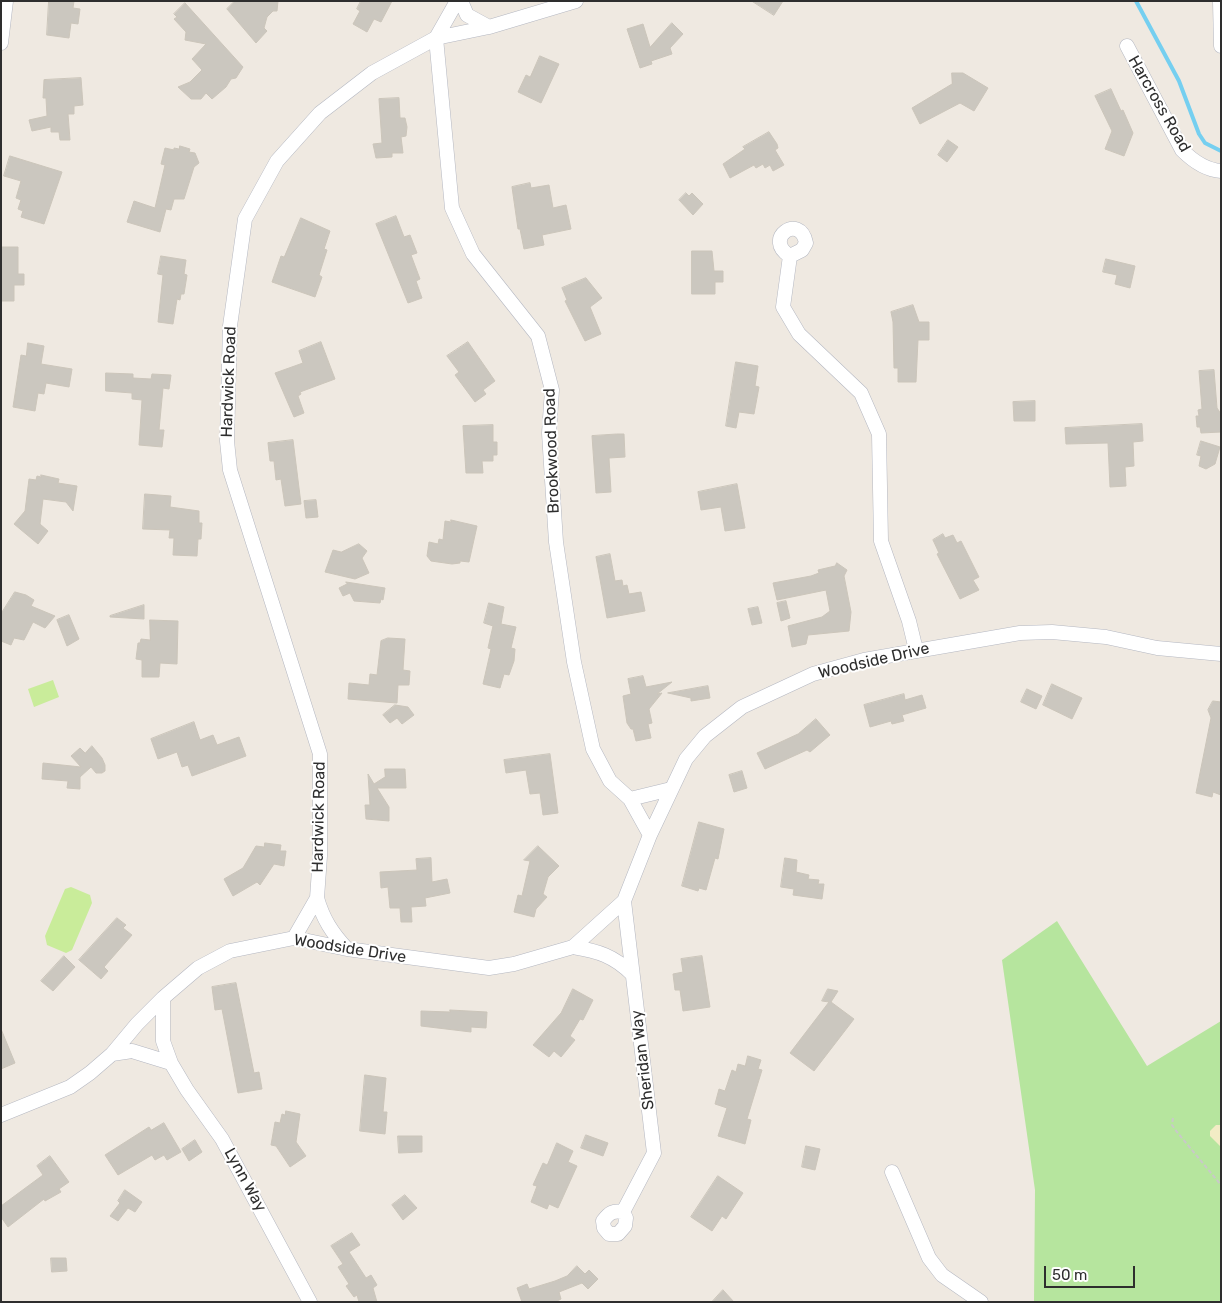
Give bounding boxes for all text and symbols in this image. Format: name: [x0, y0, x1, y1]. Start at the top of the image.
street label: Harcross Road: [1124, 52, 1194, 156]
street label: Hardwick Road: [217, 326, 241, 438]
street label: Brookwood Road: [540, 388, 564, 514]
street label: Woodside Drive: [817, 639, 931, 683]
street label: Hardwick Road: [308, 761, 330, 873]
street label: Woodside Drive: [293, 931, 407, 967]
street label: Sheridan Way: [627, 1009, 659, 1111]
street label: Lynn Way: [220, 1145, 270, 1215]
scale bar: [1047, 1256, 1138, 1288]
text: 50 m: [1052, 1266, 1087, 1284]

